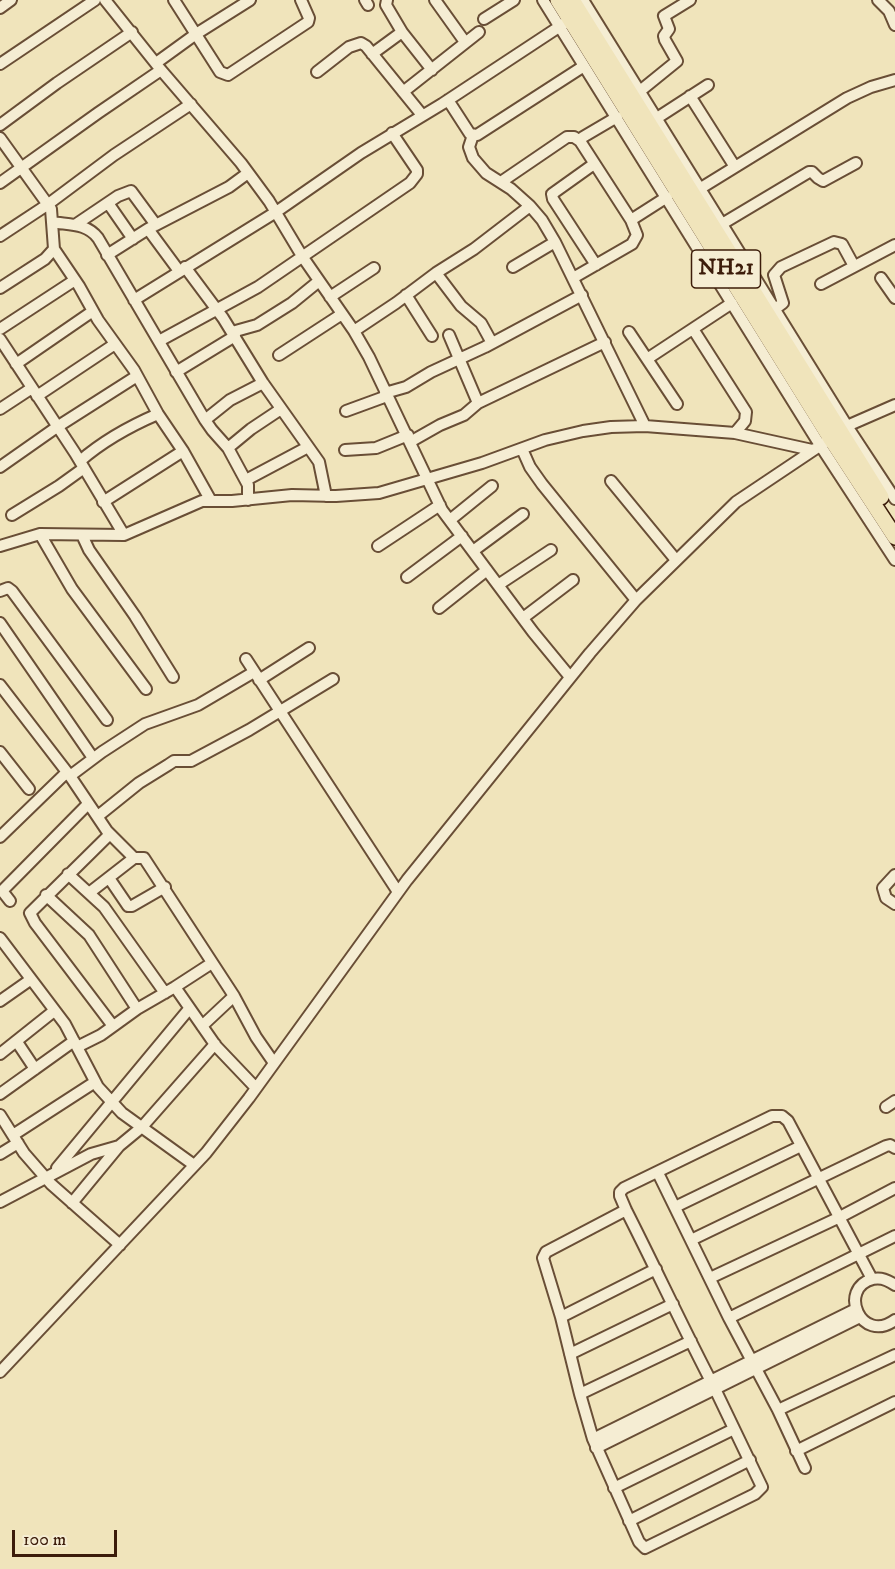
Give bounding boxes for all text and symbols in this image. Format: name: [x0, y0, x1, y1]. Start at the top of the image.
road number: NH21: [692, 250, 760, 288]
scale bar: [15, 1518, 120, 1556]
text: 100 m: [23, 1529, 66, 1551]

